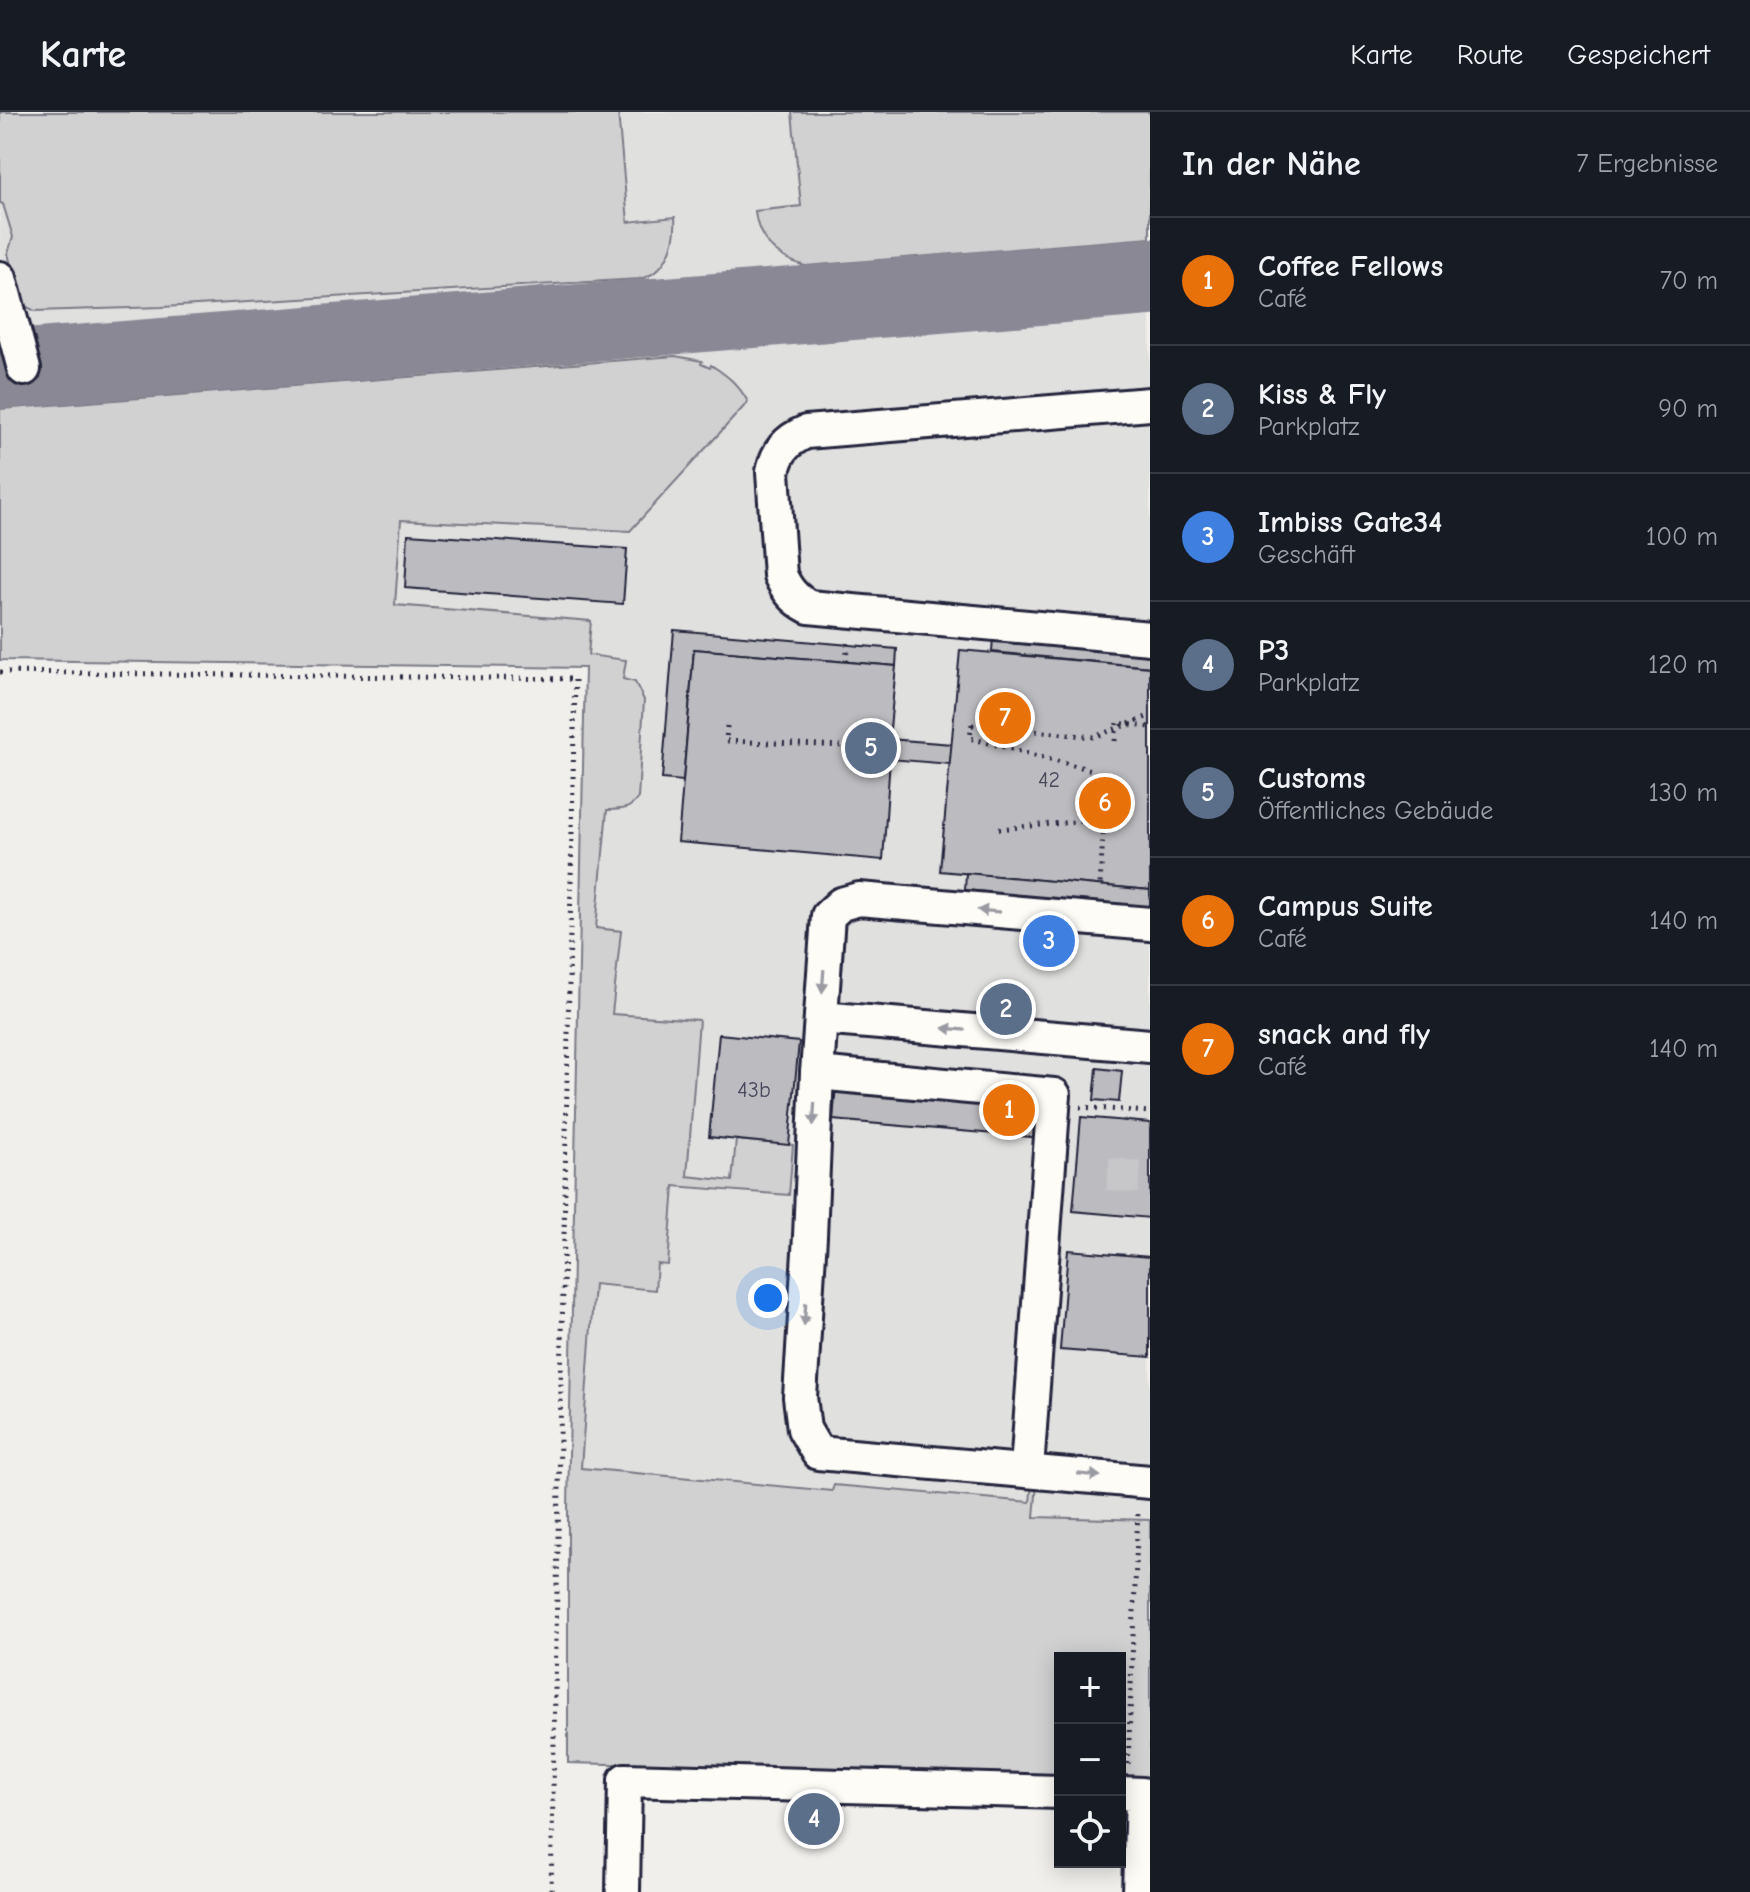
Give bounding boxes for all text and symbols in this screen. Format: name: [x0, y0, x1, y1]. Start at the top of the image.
text: Karte: [40, 33, 126, 77]
text: Karte: [1350, 39, 1413, 71]
text: Route: [1457, 39, 1523, 71]
text: Gespeichert: [1567, 39, 1710, 71]
text: In der Nähe: [1182, 144, 1361, 184]
text: 7 Ergebnisse: [1576, 149, 1718, 179]
text: Coffee Fellows: [1258, 249, 1443, 284]
text: 1: [1203, 266, 1213, 296]
text: 70 m: [1660, 266, 1718, 296]
text: Café: [1258, 284, 1307, 314]
text: Kiss & Fly: [1258, 377, 1386, 412]
text: 2: [1202, 394, 1214, 424]
text: 90 m: [1658, 394, 1718, 424]
text: Parkplatz: [1258, 412, 1359, 442]
text: Imbiss Gate34: [1258, 505, 1442, 540]
text: 3: [1202, 522, 1214, 552]
text: 100 m: [1646, 522, 1718, 552]
text: Geschäft: [1258, 540, 1355, 570]
text: P3: [1258, 633, 1289, 668]
text: 4: [1202, 650, 1214, 680]
text: 120 m: [1648, 650, 1718, 680]
text: Parkplatz: [1258, 668, 1359, 698]
pin: 7: [979, 688, 1031, 748]
pin: 5: [845, 718, 897, 778]
text: Customs: [1258, 761, 1366, 796]
house number: 42: [1038, 767, 1060, 793]
pin: 6: [1079, 773, 1131, 833]
text: 5: [1201, 778, 1215, 808]
text: 130 m: [1649, 778, 1718, 808]
text: Öffentliches Gebäude: [1258, 796, 1493, 826]
text: Campus Suite: [1258, 889, 1433, 924]
one-way arrow: [976, 904, 1001, 917]
text: 6: [1201, 906, 1215, 936]
text: 140 m: [1649, 906, 1718, 936]
pin: 3: [1023, 911, 1075, 971]
text: Café: [1258, 924, 1307, 954]
one-way arrow: [816, 969, 829, 994]
pin: 2: [980, 979, 1032, 1039]
text: snack and fly: [1258, 1017, 1430, 1052]
one-way arrow: [941, 1023, 966, 1036]
text: 7: [1202, 1034, 1214, 1064]
text: 140 m: [1649, 1034, 1718, 1064]
text: Café: [1258, 1052, 1307, 1082]
house number: 43b: [737, 1077, 771, 1103]
pin: 1: [983, 1080, 1035, 1140]
one-way arrow: [808, 1102, 821, 1127]
your location: [748, 1278, 788, 1318]
one-way arrow: [798, 1302, 811, 1327]
one-way arrow: [1077, 1469, 1102, 1482]
map controls: [1054, 1652, 1126, 1868]
button: +: [1054, 1652, 1126, 1724]
button: −: [1054, 1724, 1126, 1796]
pin: 4: [788, 1789, 840, 1849]
button: locate: [1054, 1796, 1126, 1868]

